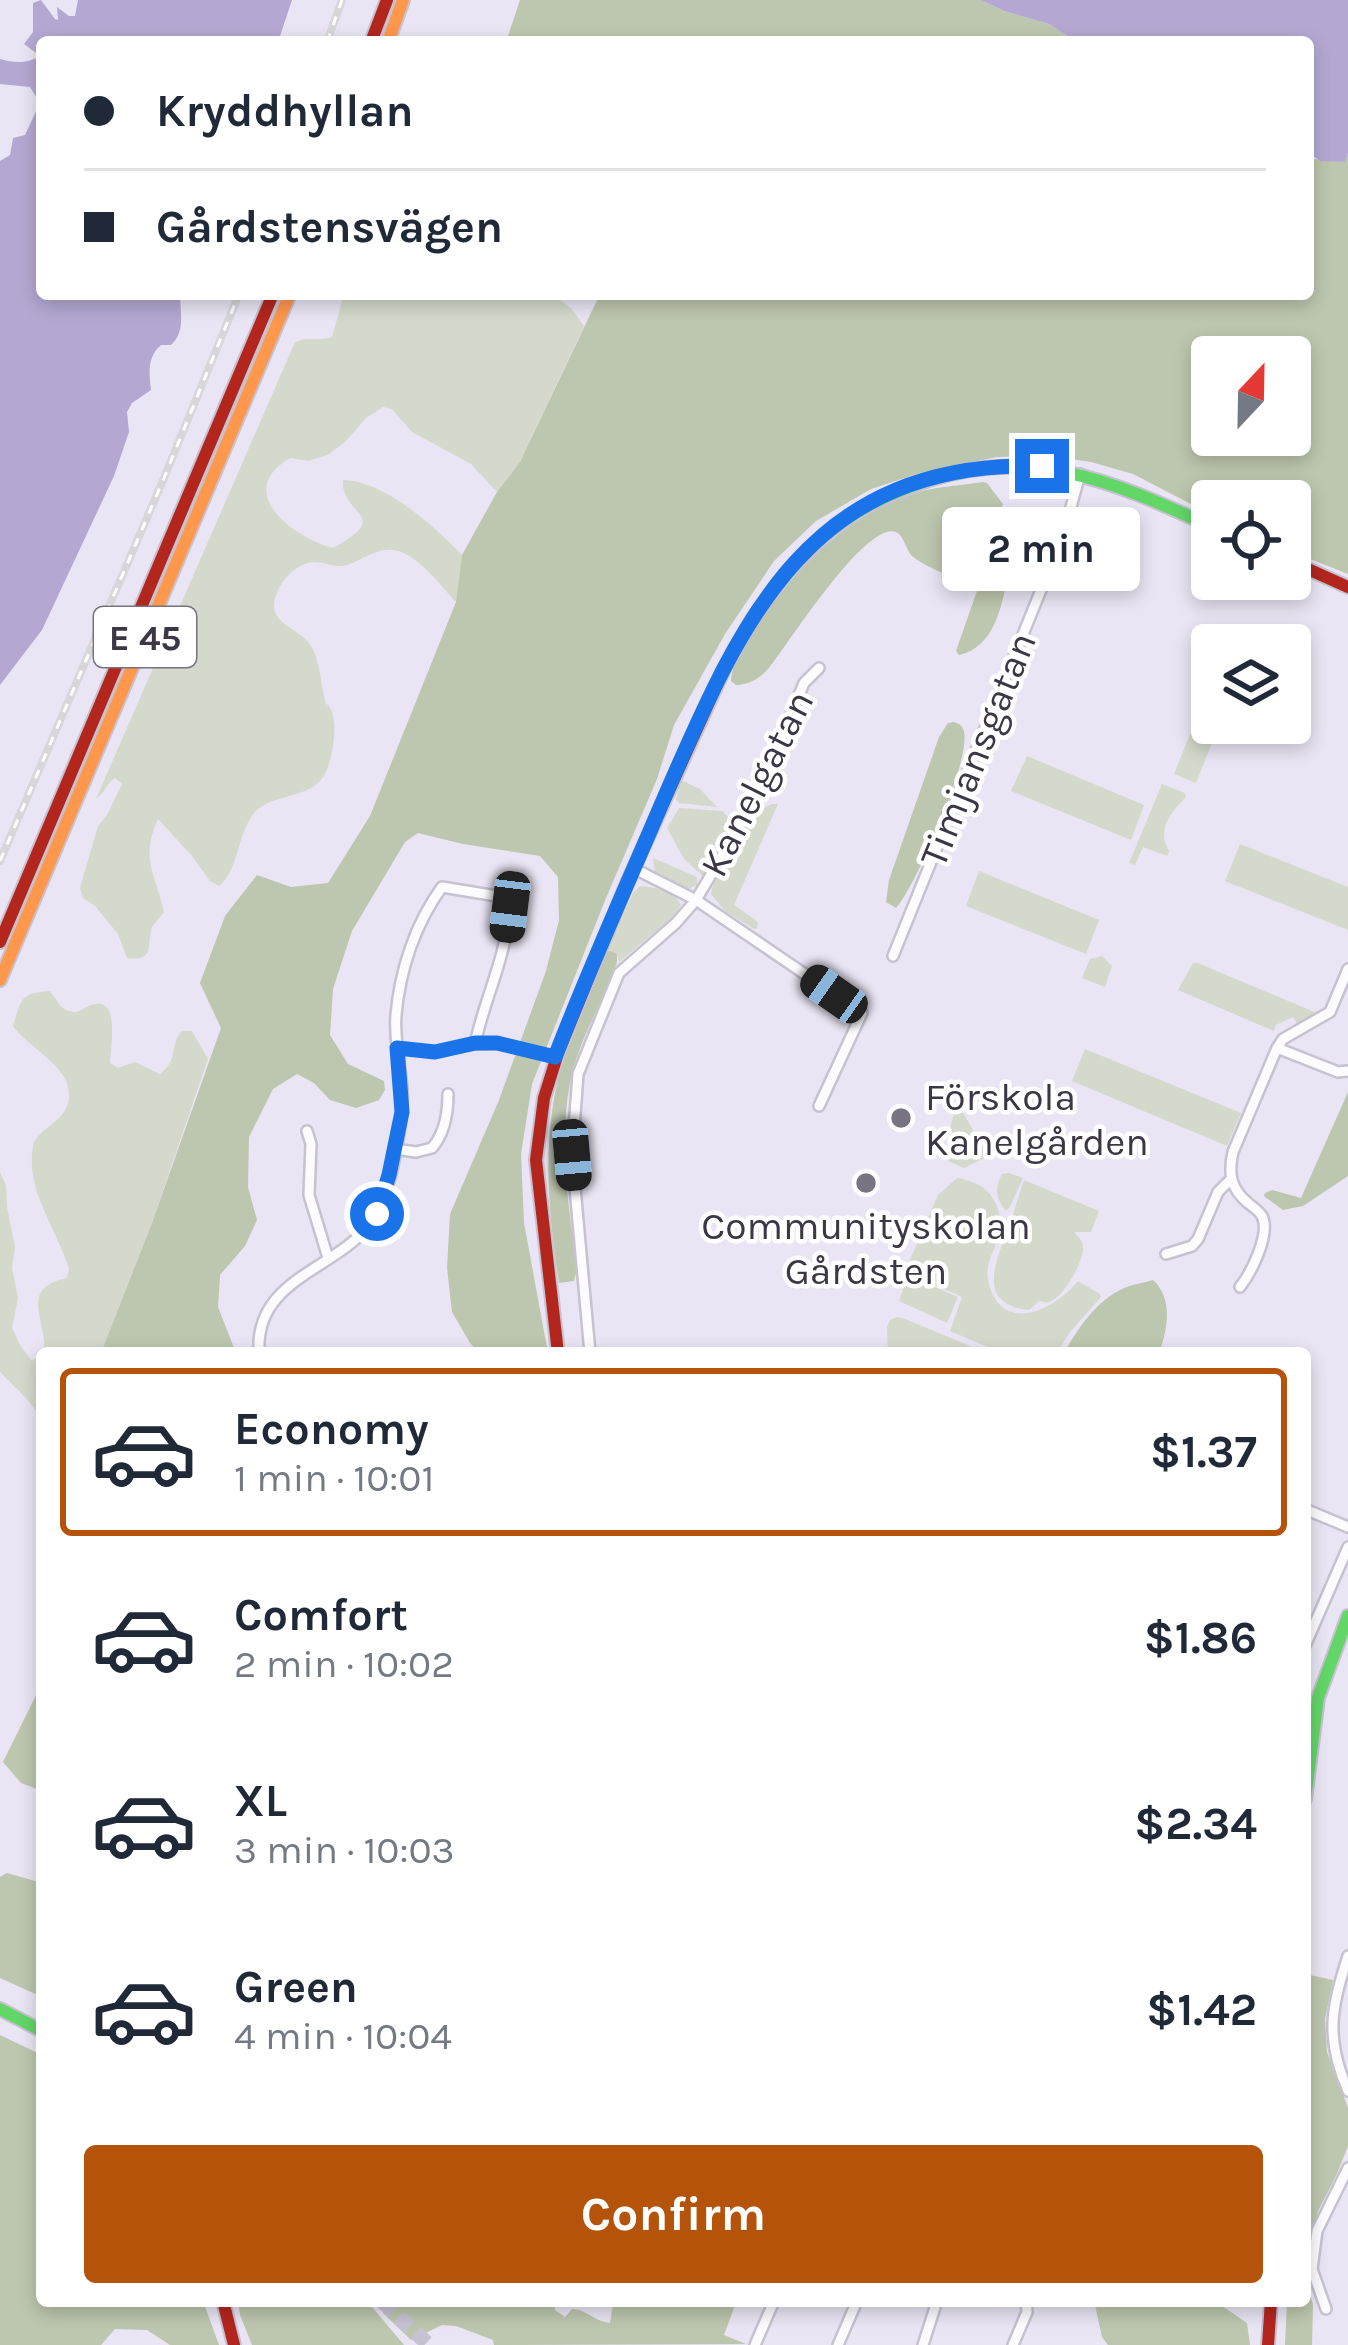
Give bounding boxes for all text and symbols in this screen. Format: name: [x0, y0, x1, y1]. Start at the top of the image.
text: Kryddhyllan: [156, 85, 413, 137]
text: Gårdstensvägen: [156, 201, 503, 253]
north arrow: [1191, 336, 1311, 456]
map controls: [1191, 336, 1311, 744]
route end: [1015, 439, 1069, 493]
button: locate: [1191, 480, 1311, 600]
callout: 2 min: [943, 508, 1141, 592]
text: 2 min: [987, 526, 1095, 572]
road number: E 45: [94, 607, 196, 667]
button: layers: [1191, 624, 1311, 744]
street label: Timjansgatan: [910, 626, 1046, 873]
street label: Kanelgatan: [690, 683, 823, 884]
car: [488, 869, 532, 945]
car: [794, 959, 874, 1029]
place label: Förskola Kanelgården: [925, 1074, 1149, 1165]
marker: Förskola Kanelgården: [888, 1105, 914, 1131]
car: [551, 1118, 593, 1192]
marker: Communityskolan Gårdsten: [853, 1170, 879, 1196]
route start: [350, 1187, 404, 1241]
place label: Communityskolan Gårdsten: [701, 1203, 1031, 1294]
icon: car: [90, 1398, 198, 1506]
text: Economy: [234, 1403, 429, 1455]
text: $1.37: [1150, 1426, 1257, 1478]
text: 1 min · 10:01: [234, 1455, 434, 1501]
icon: car: [90, 1584, 198, 1692]
text: Comfort: [234, 1589, 408, 1641]
text: $1.86: [1144, 1612, 1257, 1664]
text: 2 min · 10:02: [234, 1641, 454, 1687]
icon: car: [90, 1770, 198, 1878]
text: XL: [234, 1775, 287, 1827]
text: $2.34: [1134, 1798, 1257, 1850]
text: 3 min · 10:03: [234, 1827, 455, 1873]
icon: car: [90, 1956, 198, 2064]
text: Green: [234, 1961, 358, 2013]
text: $1.42: [1146, 1984, 1257, 2036]
text: 4 min · 10:04: [234, 2013, 452, 2059]
button: Confirm: [84, 2145, 1263, 2283]

